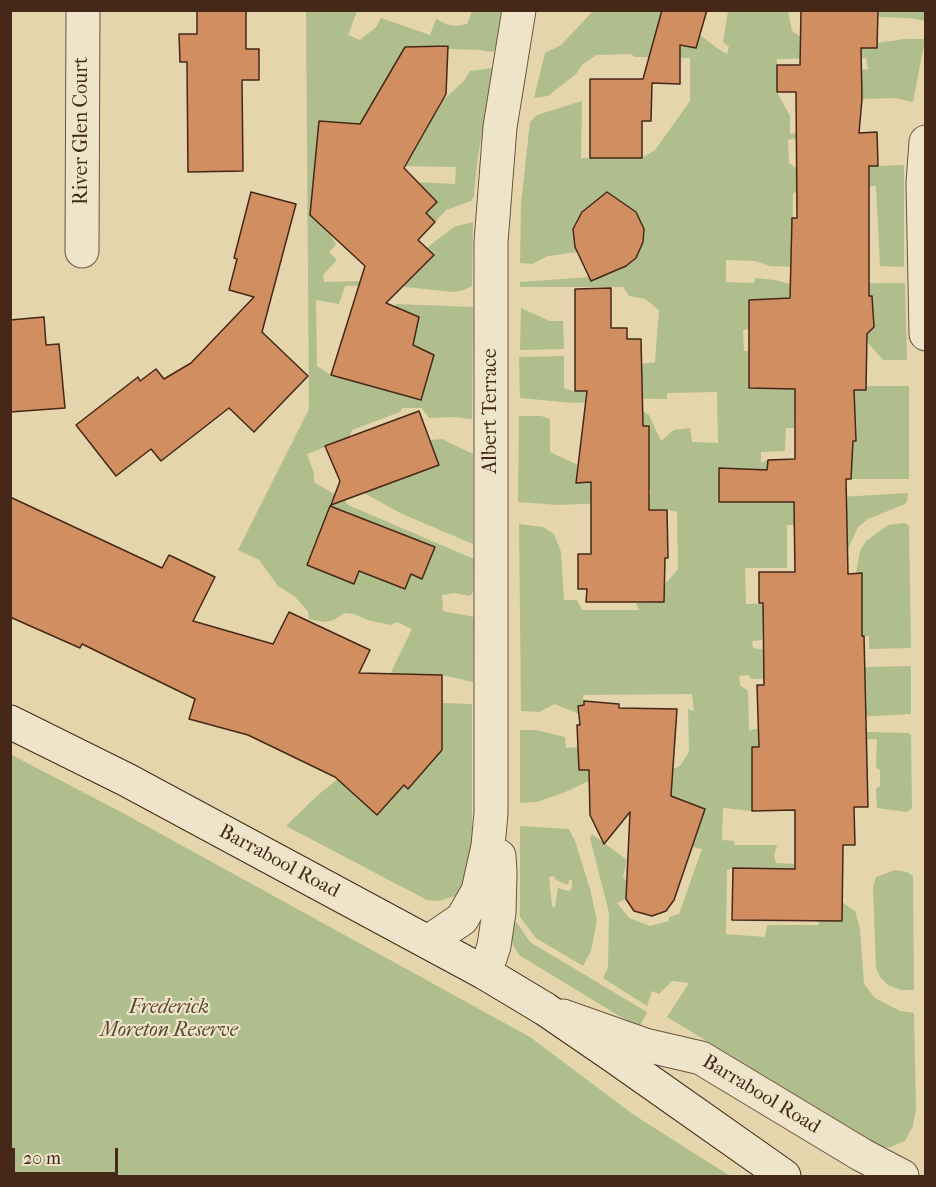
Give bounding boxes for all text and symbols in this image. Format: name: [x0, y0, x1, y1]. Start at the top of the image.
street label: River Glen Court: [70, 57, 94, 205]
street label: Albert Terrace: [479, 348, 503, 474]
street label: Barrabool Road: [214, 820, 344, 904]
park label: Frederick Moreton Reserve: [100, 996, 238, 1043]
street label: Barrabool Road: [698, 1050, 824, 1140]
scale bar: [15, 1136, 122, 1174]
text: 20 m: [23, 1148, 61, 1169]

